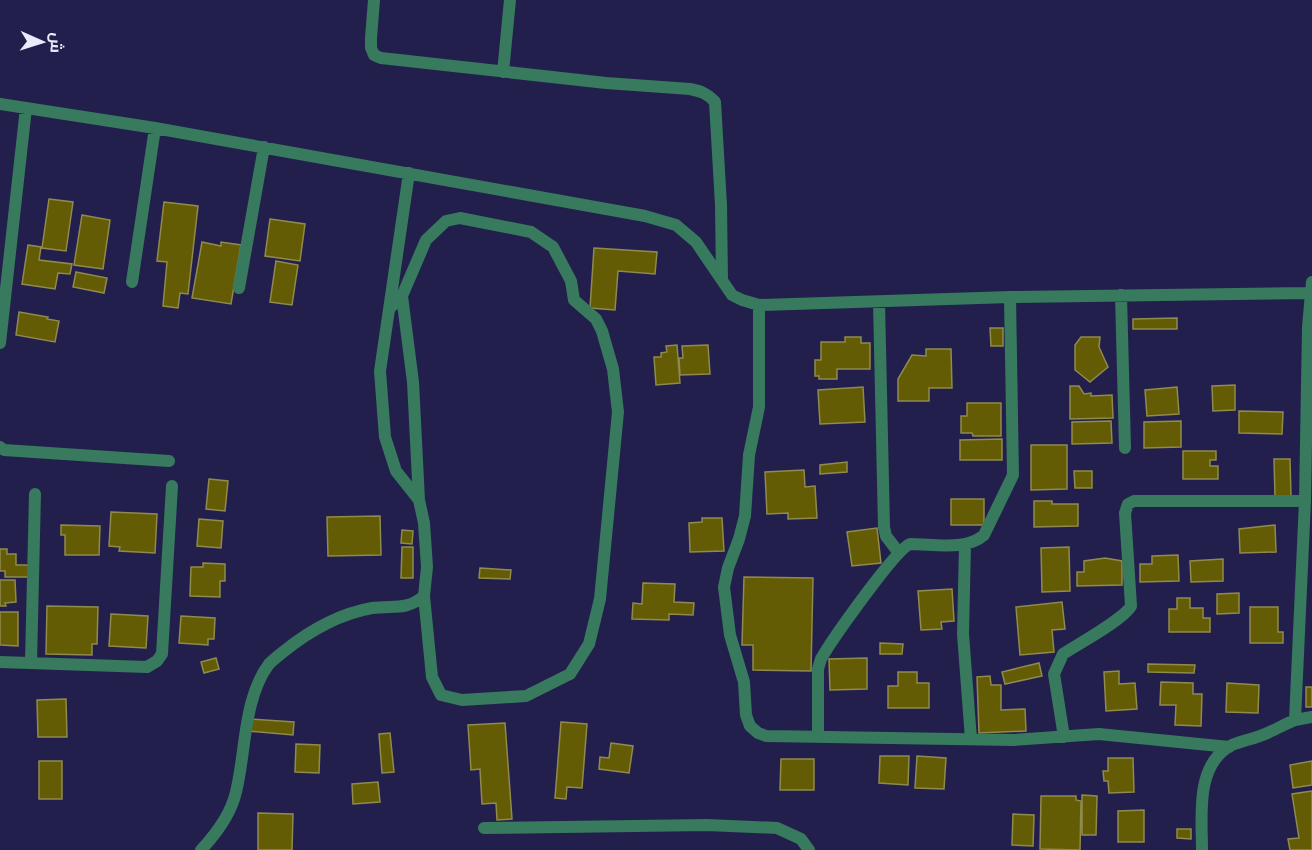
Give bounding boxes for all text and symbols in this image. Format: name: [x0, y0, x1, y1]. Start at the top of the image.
north arrow: [12, 12, 72, 72]
text: ش: [46, 32, 67, 54]

